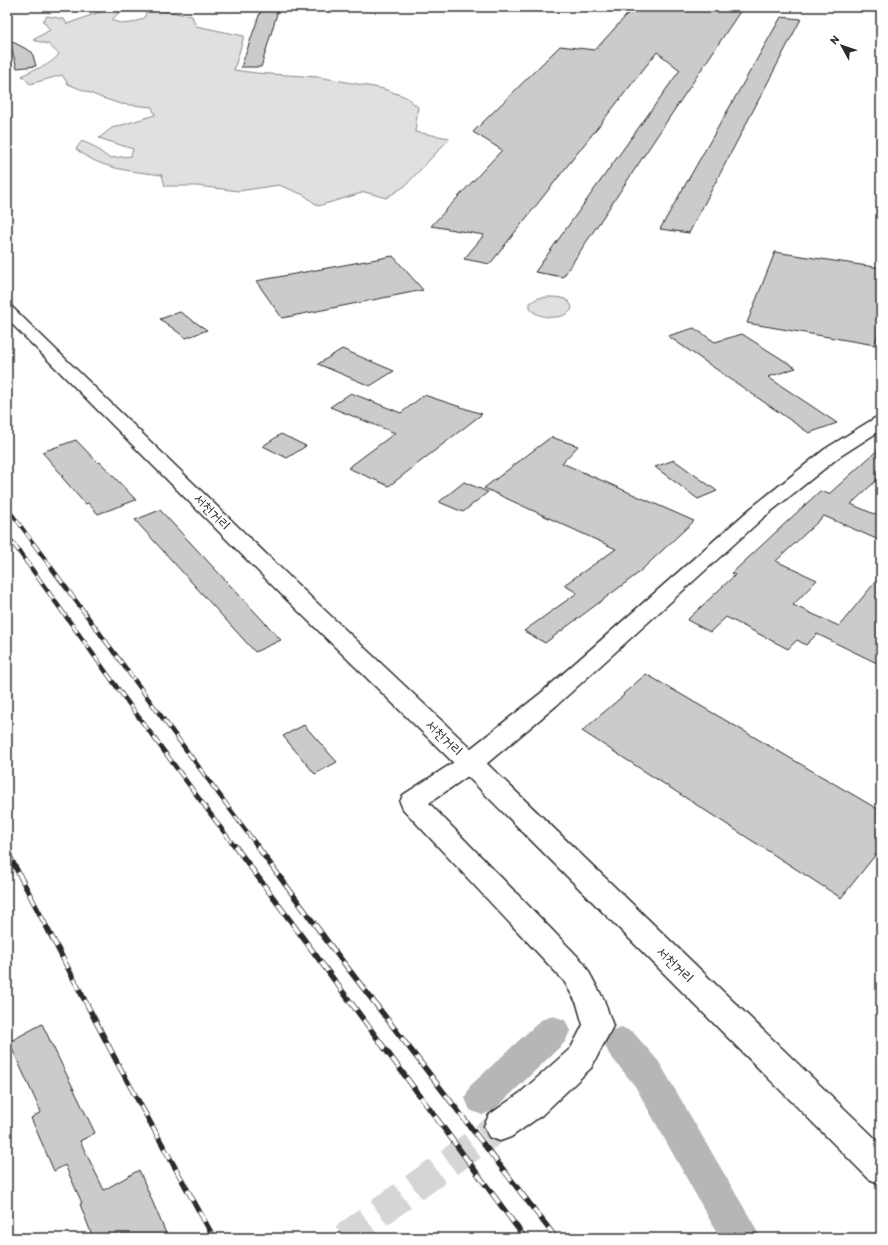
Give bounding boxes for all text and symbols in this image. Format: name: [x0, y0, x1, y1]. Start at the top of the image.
north arrow: [822, 26, 862, 66]
text: N: [827, 33, 842, 47]
street label: 서천거리: [190, 490, 234, 534]
street label: 서천거리: [422, 716, 466, 760]
street label: 서천거리: [653, 943, 697, 987]

